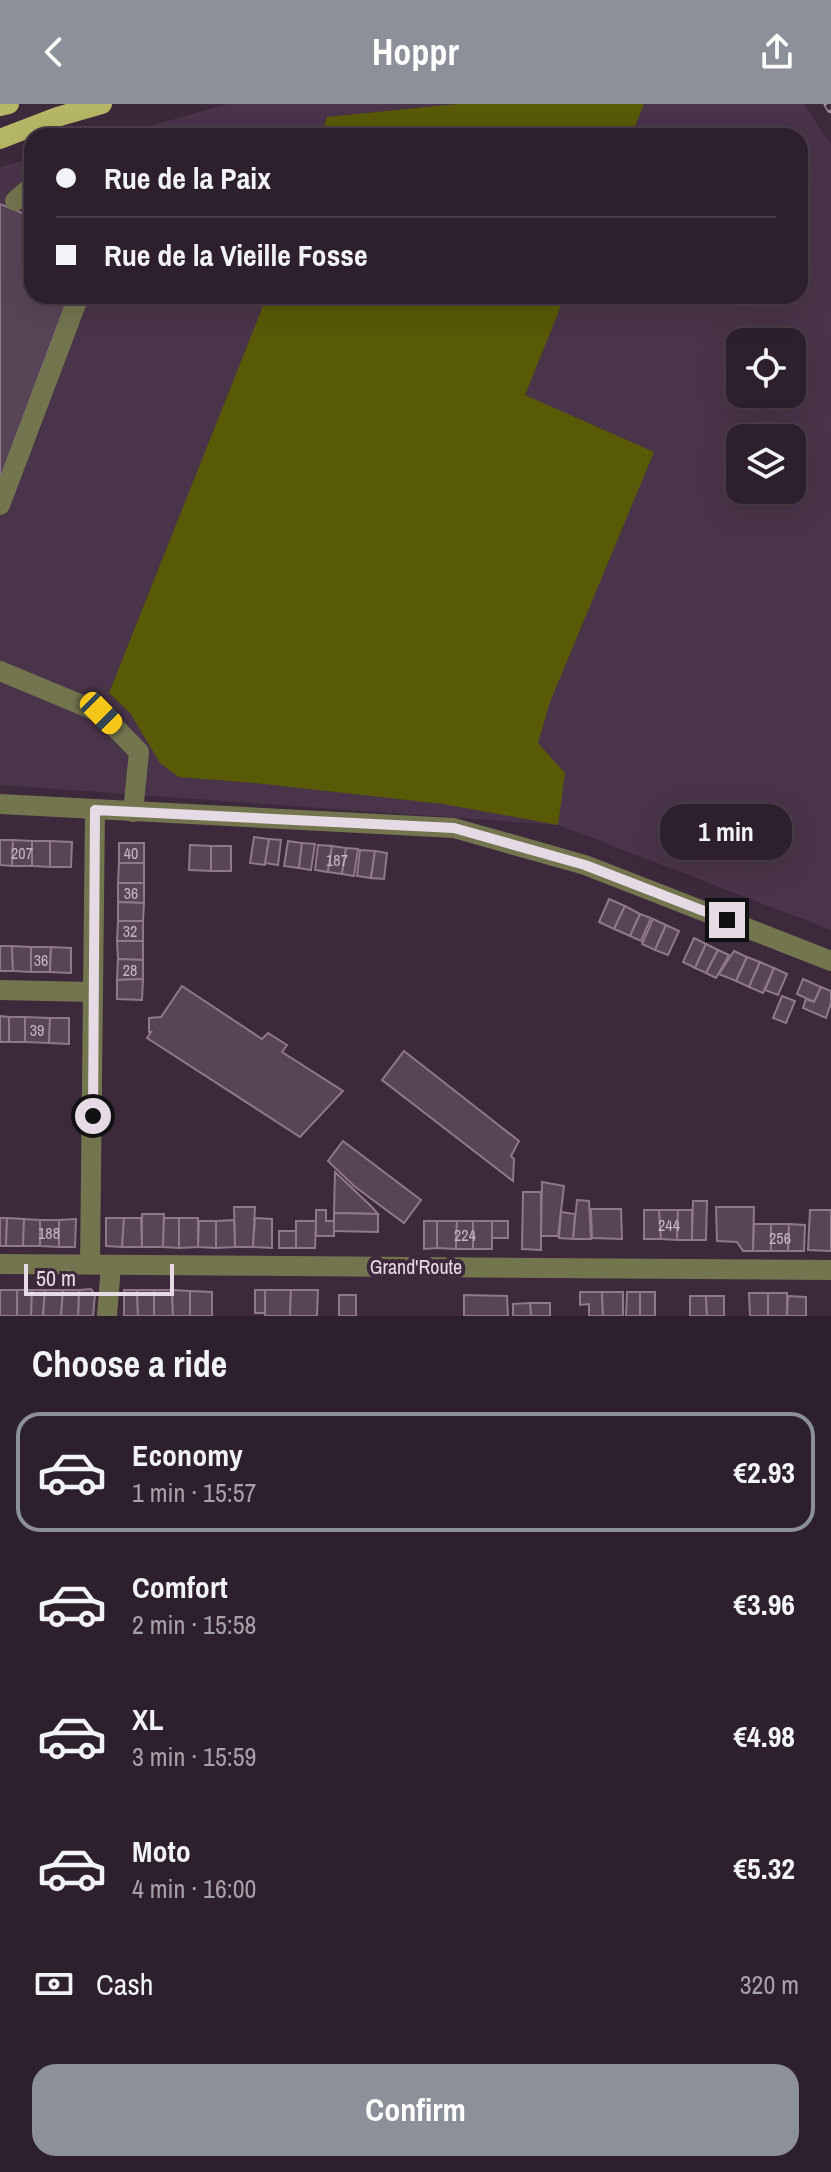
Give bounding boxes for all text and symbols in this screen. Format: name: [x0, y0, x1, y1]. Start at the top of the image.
text: Hoppr: [372, 28, 459, 76]
icon: back: [32, 30, 76, 74]
icon: share: [755, 30, 799, 74]
text: Rue de la Paix: [104, 158, 271, 198]
text: Rue de la Vieille Fosse: [104, 235, 368, 275]
map controls: [726, 328, 806, 504]
button: locate: [726, 328, 806, 408]
button: layers: [726, 424, 806, 504]
car: [76, 688, 126, 738]
callout: 1 min: [661, 804, 793, 860]
text: 1 min: [698, 814, 754, 849]
house number: 207: [11, 842, 33, 864]
house number: 40: [124, 842, 138, 864]
house number: 187: [326, 849, 348, 871]
house number: 36: [124, 882, 138, 904]
route end: [709, 902, 745, 938]
house number: 32: [123, 920, 137, 942]
house number: 36: [34, 949, 48, 971]
house number: 28: [123, 959, 137, 981]
house number: 39: [30, 1019, 44, 1041]
route start: [75, 1098, 111, 1134]
house number: 244: [658, 1214, 680, 1236]
house number: 188: [38, 1222, 60, 1244]
house number: 224: [454, 1224, 476, 1246]
house number: 256: [769, 1227, 791, 1249]
street label: Grand'Route: [370, 1253, 462, 1280]
scale bar: [24, 1260, 174, 1296]
text: 50 m: [36, 1263, 76, 1293]
text: Choose a ride: [32, 1340, 227, 1388]
text: Economy: [132, 1435, 243, 1475]
icon: car: [36, 1436, 108, 1508]
text: €2.93: [733, 1452, 795, 1492]
text: 1 min · 15:57: [132, 1475, 256, 1510]
text: Comfort: [132, 1567, 228, 1607]
icon: car: [36, 1568, 108, 1640]
text: €3.96: [733, 1584, 795, 1624]
text: 2 min · 15:58: [132, 1607, 256, 1642]
text: XL: [132, 1699, 163, 1739]
icon: car: [36, 1700, 108, 1772]
text: €4.98: [733, 1716, 795, 1756]
text: 3 min · 15:59: [132, 1739, 256, 1774]
text: Moto: [132, 1831, 191, 1871]
icon: car: [36, 1832, 108, 1904]
text: €5.32: [733, 1848, 795, 1888]
text: 4 min · 16:00: [132, 1871, 256, 1906]
icon: cash: [32, 1962, 76, 2006]
text: Cash: [96, 1964, 153, 2004]
text: 320 m: [740, 1967, 799, 2002]
button: Confirm: [32, 2064, 799, 2156]

